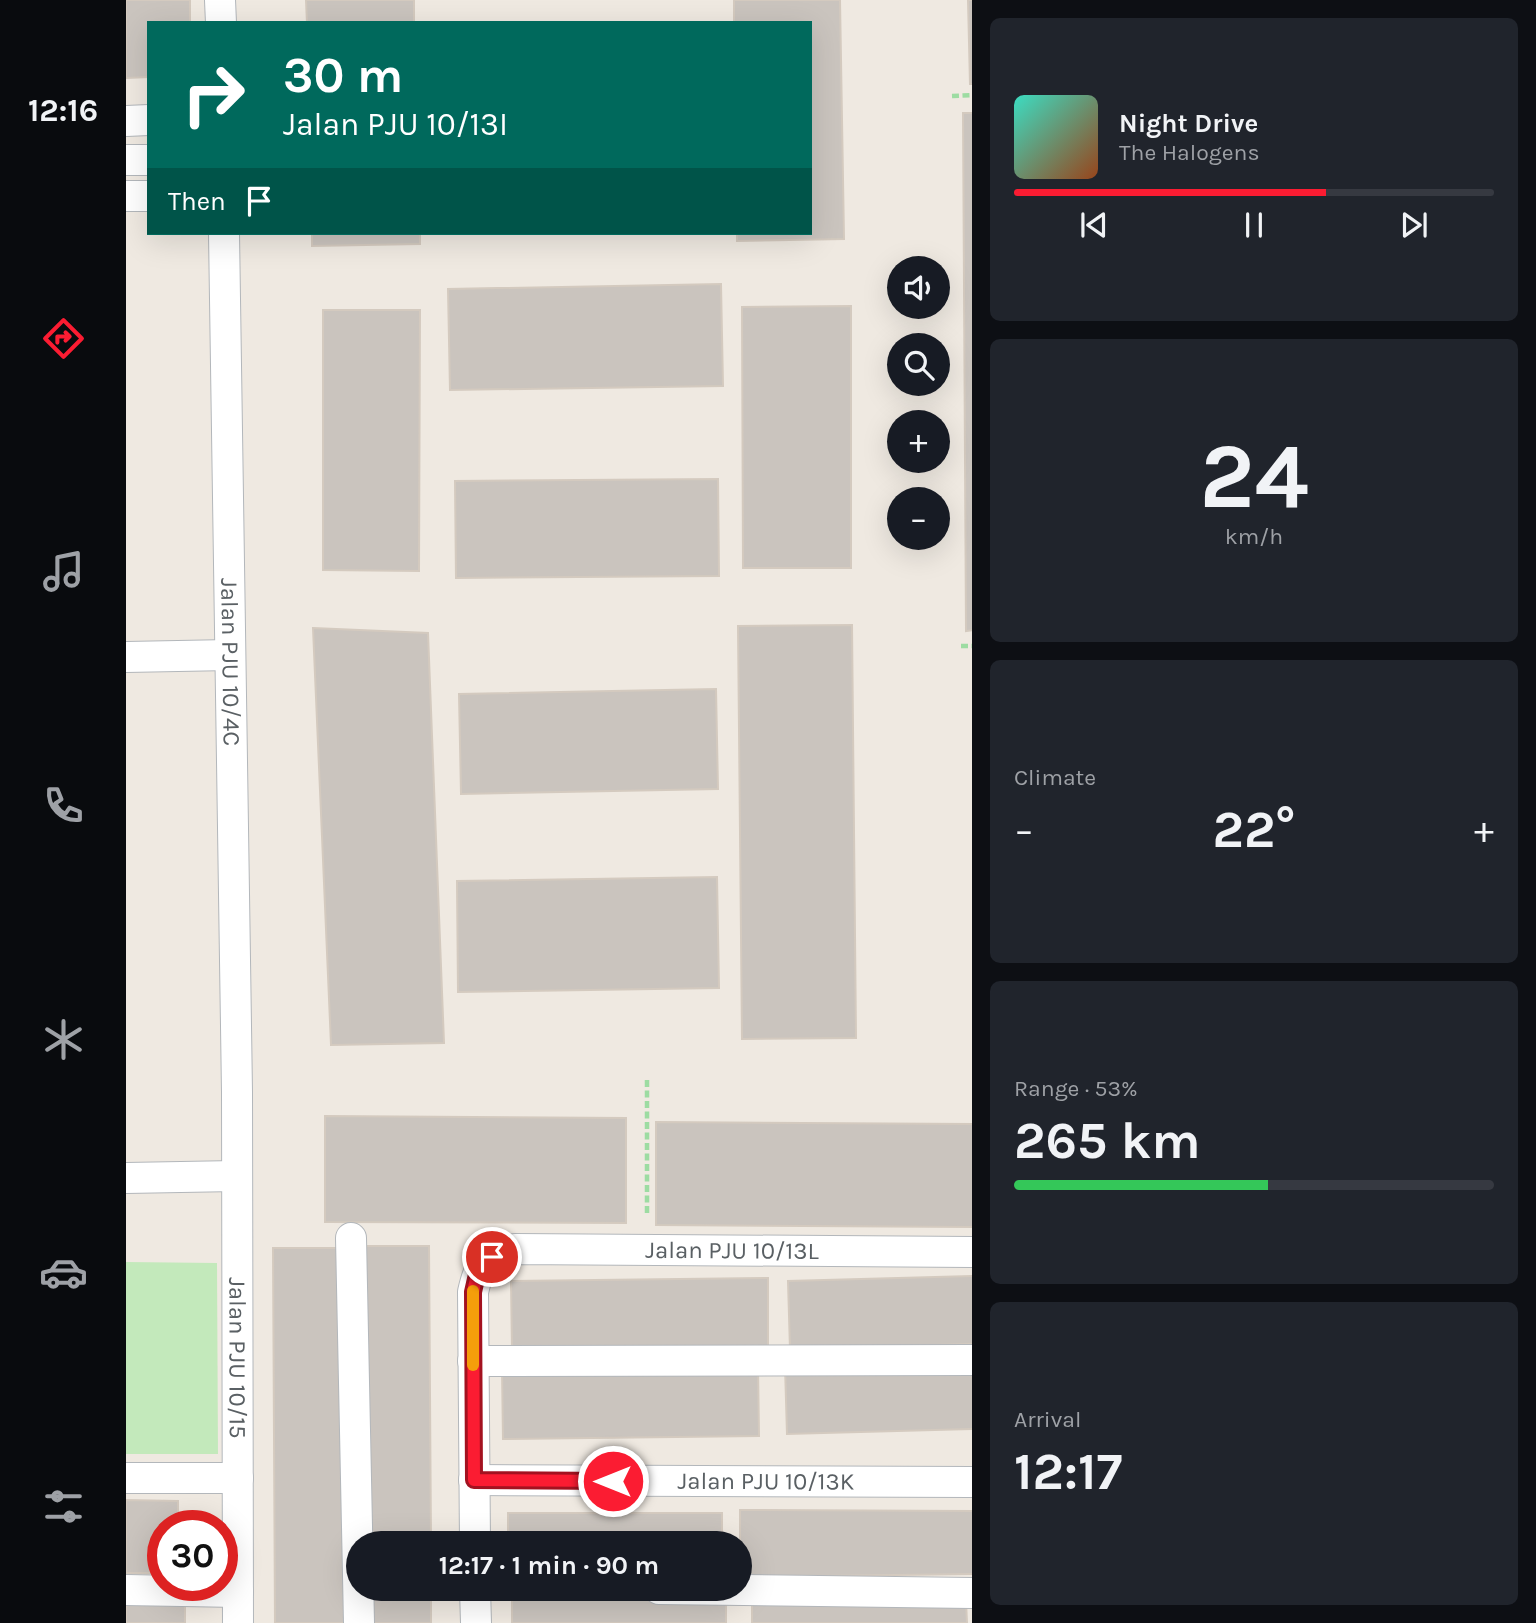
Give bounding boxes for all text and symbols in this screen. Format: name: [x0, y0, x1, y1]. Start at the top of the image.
text: 30 m: [283, 47, 403, 104]
icon: right: [168, 49, 259, 140]
text: 12:16: [28, 92, 98, 129]
text: Jalan PJU 10/13I: [283, 106, 508, 143]
text: Night Drive: [1119, 108, 1258, 139]
text: The Halogens: [1119, 139, 1259, 166]
icon: arrive: [240, 182, 278, 220]
text: Then: [168, 186, 226, 217]
icon: previous: [1075, 206, 1113, 244]
icon: pause: [1235, 206, 1273, 244]
icon: next: [1395, 206, 1433, 244]
map controls: [887, 256, 950, 550]
button: sound: [887, 256, 950, 319]
icon: directions: [39, 314, 88, 363]
button: search: [887, 333, 950, 396]
button: +: [887, 410, 950, 473]
text: 24: [1199, 424, 1309, 530]
button: −: [887, 487, 950, 550]
text: km/h: [1225, 523, 1283, 550]
icon: music: [39, 547, 88, 596]
street label: Jalan PJU 10/4C: [215, 578, 246, 746]
text: Climate: [1014, 764, 1096, 791]
icon: phone: [39, 781, 88, 830]
text: 22°: [1212, 799, 1296, 860]
text: −: [1014, 808, 1034, 853]
text: +: [1474, 808, 1494, 853]
icon: climate: [39, 1015, 88, 1064]
text: Range · 53%: [1014, 1075, 1138, 1102]
text: 265 km: [1014, 1110, 1201, 1171]
pin: [462, 1227, 522, 1287]
street label: Jalan PJU 10/13L: [645, 1236, 820, 1265]
icon: arrive: [473, 1238, 511, 1276]
icon: car: [39, 1248, 88, 1297]
street label: Jalan PJU 10/15: [223, 1277, 252, 1439]
text: Arrival: [1014, 1406, 1081, 1433]
text: 12:17: [1014, 1441, 1122, 1502]
position arrow: [576, 1444, 650, 1518]
street label: Jalan PJU 10/13K: [678, 1467, 855, 1496]
icon: filters: [39, 1482, 88, 1531]
speed limit sign: 30: [147, 1510, 238, 1601]
text: 12:17 · 1 min · 90 m: [439, 1550, 659, 1581]

